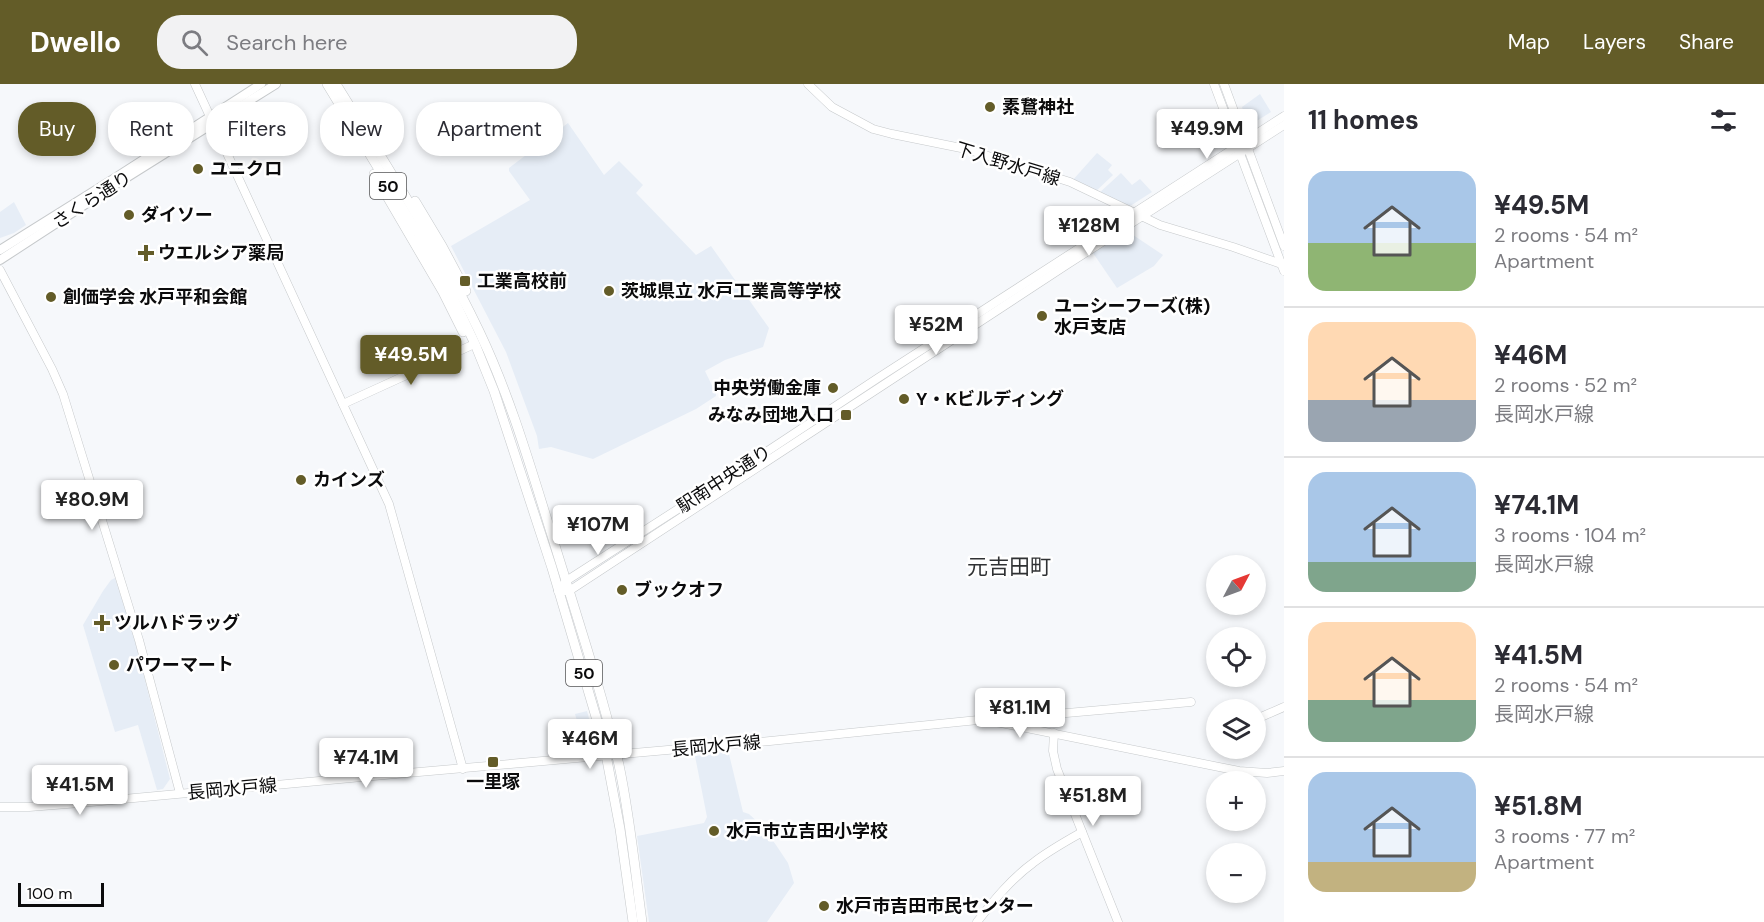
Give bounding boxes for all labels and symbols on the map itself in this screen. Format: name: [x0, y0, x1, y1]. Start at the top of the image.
place label: 素鵞神社: [1002, 95, 1074, 119]
marker: 素鵞神社: [983, 100, 997, 114]
pin: ¥49.9M: [1158, 109, 1256, 160]
street label: 下入野水戸線: [953, 137, 1063, 191]
place label: ユニクロ: [210, 157, 282, 181]
marker: ユニクロ: [191, 162, 205, 176]
street label: さくら通り: [48, 165, 136, 235]
road number: 50: [370, 173, 406, 199]
place label: ダイソー: [141, 203, 213, 227]
pin: ¥128M: [1047, 206, 1131, 257]
marker: ダイソー: [122, 208, 136, 222]
place label: ウエルシア薬局: [158, 241, 284, 265]
marker: ウエルシア薬局: [139, 246, 153, 260]
place label: 工業高校前: [477, 269, 567, 293]
marker: 工業高校前: [458, 274, 472, 288]
place label: 茨城県立 水戸工業高等学校: [621, 279, 841, 303]
marker: 茨城県立 水戸工業高等学校: [602, 284, 616, 298]
place label: 創価学会 水戸平和会館: [63, 285, 247, 309]
marker: 創価学会 水戸平和会館: [44, 290, 58, 304]
place label: ユーシーフーズ(株) 水戸支店: [1054, 294, 1210, 339]
pin: ¥52M: [900, 305, 972, 356]
marker: ユーシーフーズ(株) 水戸支店: [1035, 309, 1049, 323]
pin: ¥49.5M: [362, 335, 460, 386]
place label: 中央労働金庫: [713, 376, 821, 400]
marker: 中央労働金庫: [826, 381, 840, 395]
place label: Y・Kビルディング: [916, 387, 1064, 411]
marker: Y・Kビルディング: [897, 392, 911, 406]
place label: みなみ団地入口: [708, 403, 834, 427]
marker: みなみ団地入口: [839, 408, 853, 422]
street label: 駅南中央通り: [672, 440, 776, 518]
place label: カインズ: [313, 468, 385, 492]
marker: カインズ: [294, 473, 308, 487]
pin: ¥80.9M: [43, 480, 141, 531]
pin: ¥107M: [556, 505, 640, 556]
district label: 元吉田町: [967, 553, 1051, 581]
north arrow: [1206, 555, 1266, 615]
place label: ブックオフ: [634, 578, 724, 602]
marker: ブックオフ: [615, 583, 629, 597]
place label: ツルハドラッグ: [114, 611, 240, 635]
marker: ツルハドラッグ: [95, 616, 109, 630]
place label: パワーマート: [126, 653, 234, 677]
marker: パワーマート: [107, 658, 121, 672]
road number: 50: [566, 660, 602, 686]
pin: ¥81.1M: [971, 688, 1069, 739]
pin: ¥46M: [554, 719, 626, 770]
street label: 長岡水戸線: [670, 730, 762, 762]
pin: ¥74.1M: [317, 738, 415, 789]
marker: 一里塚: [486, 755, 500, 769]
pin: ¥41.5M: [31, 765, 129, 816]
place label: 一里塚: [466, 770, 520, 794]
street label: 長岡水戸線: [186, 773, 278, 805]
pin: ¥51.8M: [1044, 776, 1142, 827]
place label: 水戸市立吉田小学校: [726, 819, 888, 843]
marker: 水戸市立吉田小学校: [707, 824, 721, 838]
scale bar: [18, 880, 104, 908]
place label: 水戸市吉田市民センター: [836, 894, 1034, 918]
marker: 水戸市吉田市民センター: [817, 899, 831, 913]

